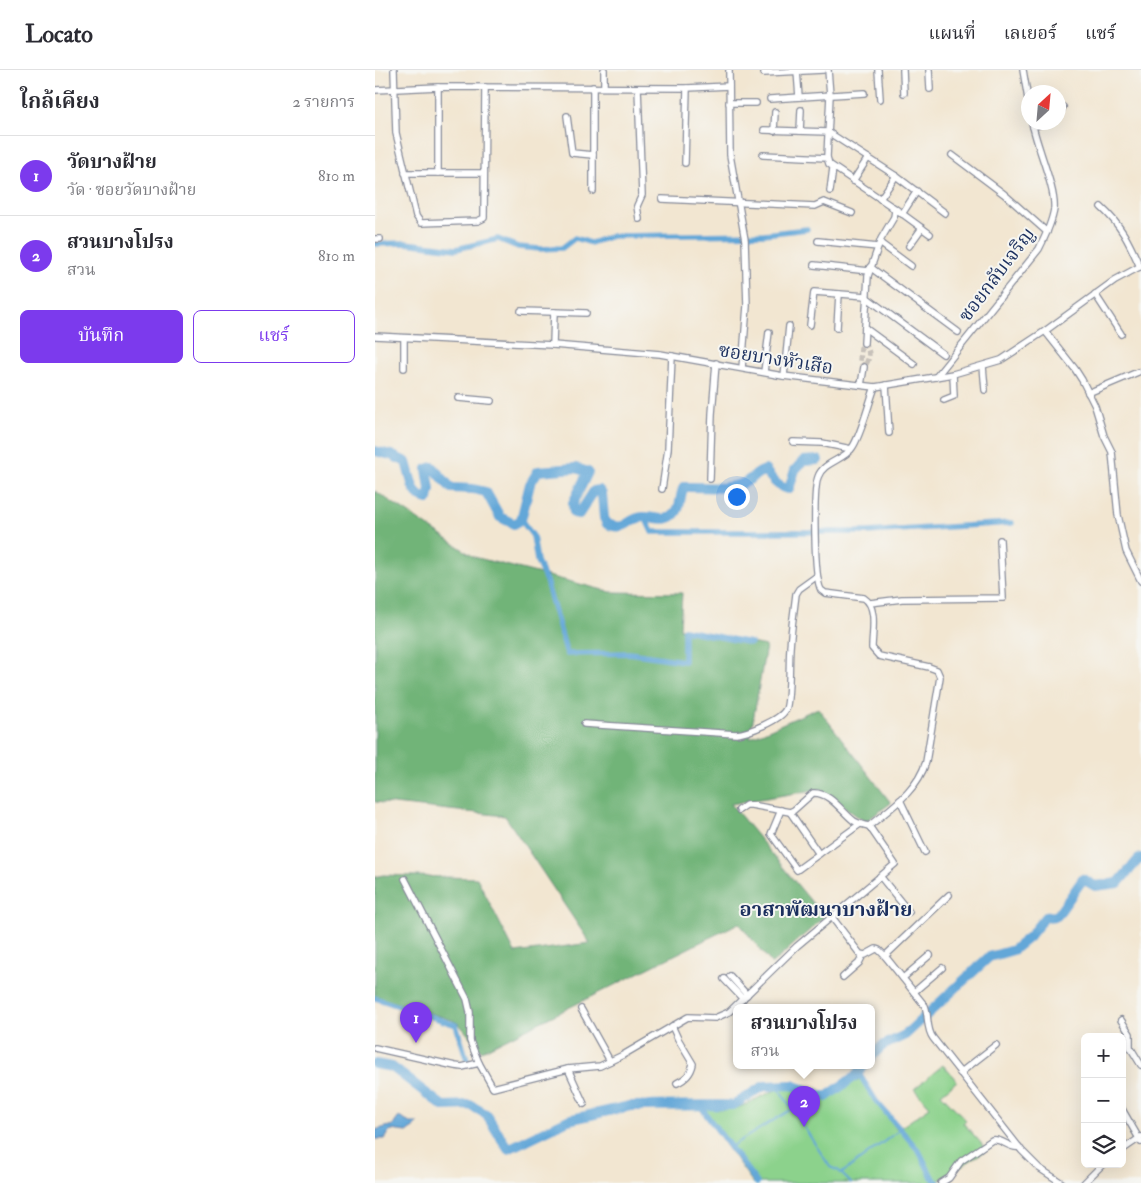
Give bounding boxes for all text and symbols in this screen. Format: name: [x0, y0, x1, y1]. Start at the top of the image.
text: Locato: [25, 19, 93, 50]
text: แผนที่: [928, 22, 976, 45]
text: เลเยอร์: [1004, 22, 1057, 45]
text: แชร์: [1085, 22, 1116, 45]
north arrow: [1021, 85, 1066, 130]
text: ใกล้เคียง: [20, 88, 100, 115]
text: 2 รายการ: [293, 92, 355, 112]
text: วัดบางฝ้าย: [67, 150, 157, 174]
text: 1: [33, 166, 39, 186]
text: 810 m: [318, 166, 355, 186]
text: วัด · ซอยวัดบางฝ้าย: [67, 180, 196, 200]
street label: ซอยกลับเจริญ: [953, 223, 1040, 327]
text: สวนบางโปรง: [67, 230, 174, 254]
text: 2: [32, 246, 40, 266]
text: 810 m: [318, 246, 355, 266]
text: สวน: [67, 260, 96, 280]
button: บันทึก: [20, 310, 183, 363]
button: แชร์: [193, 310, 355, 363]
street label: ซอยบางหัวเสือ: [717, 338, 835, 380]
your location: [724, 484, 750, 510]
district label: อาสาพัฒนาบางฝ้าย: [740, 897, 912, 922]
pin: 1: [400, 1002, 432, 1043]
popup: [733, 1004, 875, 1069]
text: สวนบางโปรง: [751, 1011, 857, 1035]
map controls: [1081, 1033, 1126, 1168]
button: +: [1081, 1033, 1126, 1078]
text: สวน: [751, 1041, 779, 1061]
button: −: [1081, 1078, 1126, 1123]
pin: 2: [788, 1086, 820, 1127]
button: layers: [1081, 1123, 1126, 1168]

